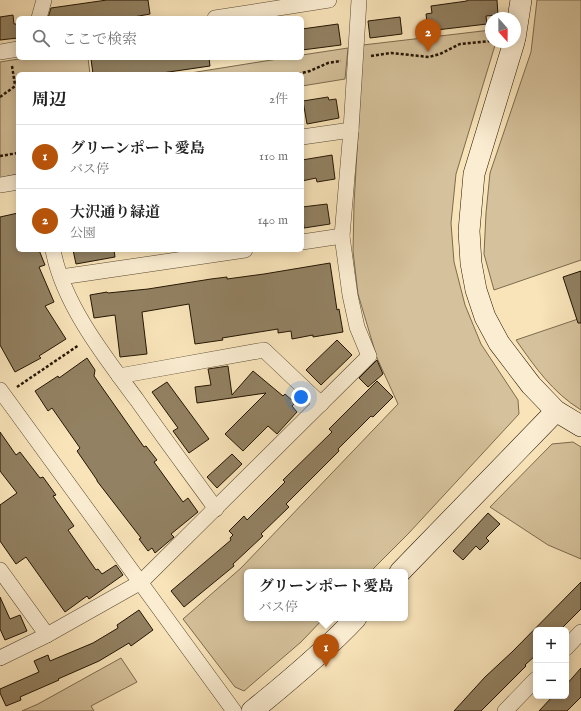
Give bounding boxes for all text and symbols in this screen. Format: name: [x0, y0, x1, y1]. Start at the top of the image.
north arrow: [485, 12, 521, 48]
search box: [16, 16, 304, 60]
pin: 2: [415, 19, 441, 52]
icon: search: [30, 27, 52, 49]
text: ここで検索: [62, 30, 137, 49]
text: 周辺: [32, 90, 66, 111]
text: 2件: [269, 91, 288, 108]
text: グリーンポート愛島: [70, 139, 205, 158]
text: 1: [43, 148, 47, 165]
text: 110 m: [259, 148, 288, 165]
text: バス停: [70, 161, 109, 178]
text: 大沢通り緑道: [70, 203, 160, 222]
text: 2: [42, 212, 48, 229]
text: 140 m: [258, 212, 288, 229]
text: 公園: [70, 225, 96, 242]
your location: [291, 387, 311, 407]
popup: [244, 569, 408, 621]
text: グリーンポート愛島: [259, 577, 393, 596]
text: バス停: [259, 599, 298, 616]
map controls: [533, 627, 569, 699]
button: +: [533, 627, 569, 663]
pin: 1: [313, 634, 339, 667]
button: −: [533, 663, 569, 699]

